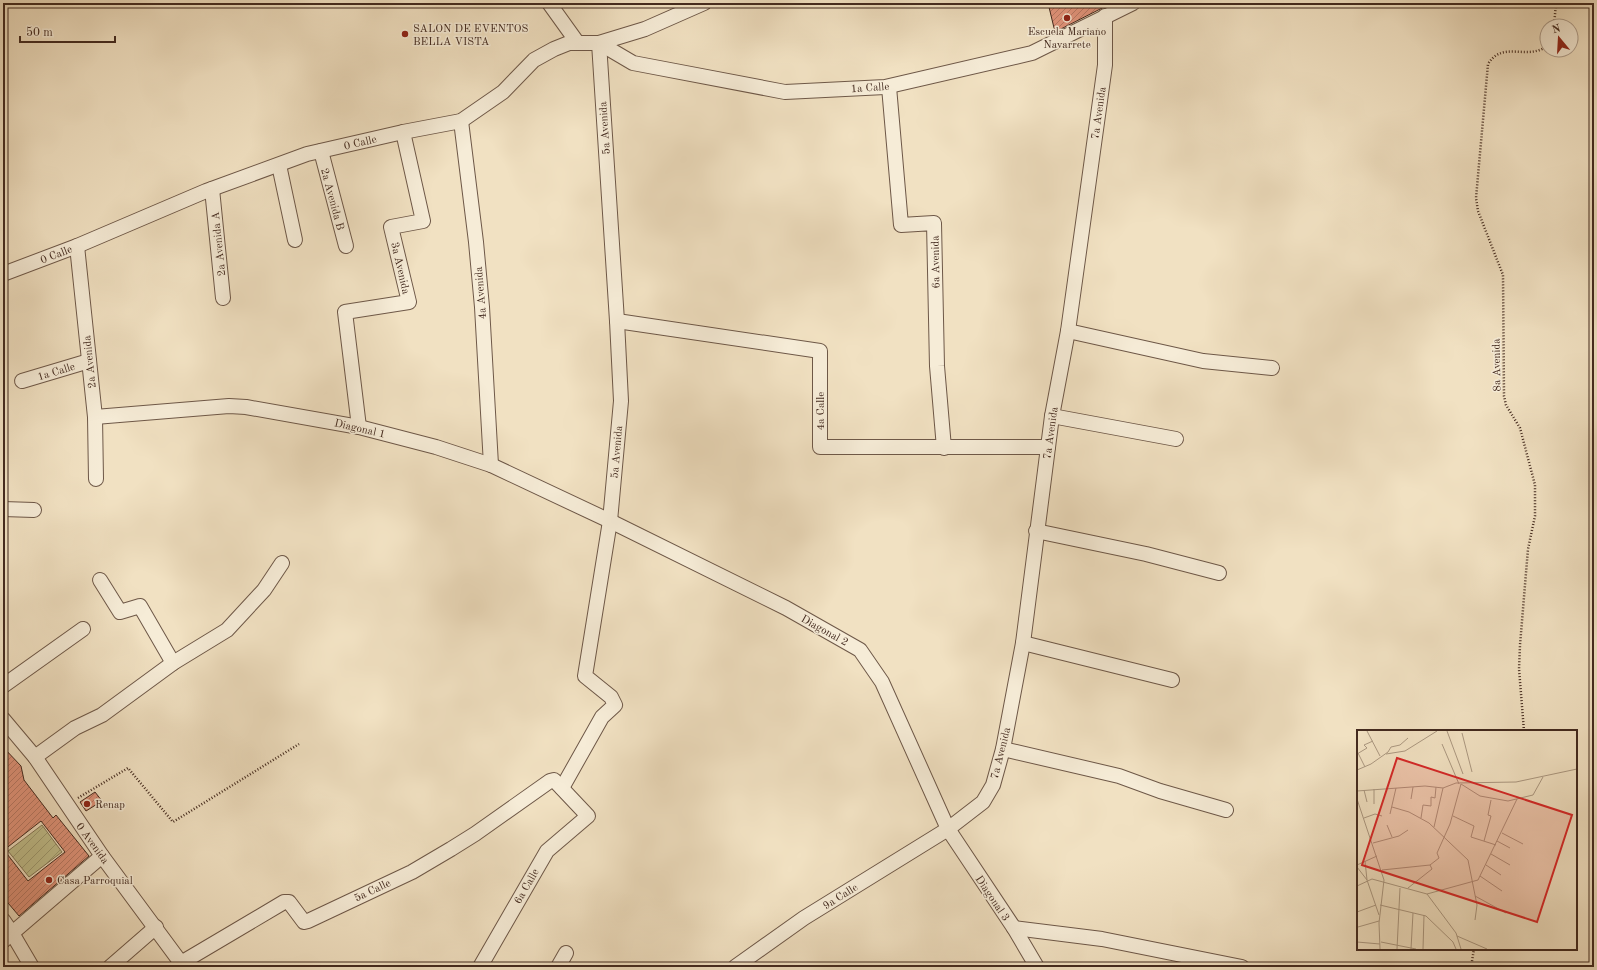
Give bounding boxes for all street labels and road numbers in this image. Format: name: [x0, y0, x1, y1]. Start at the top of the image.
street label: 1a Calle: [850, 82, 890, 95]
street label: 7a Avenida: [1090, 86, 1109, 140]
street label: 5a Avenida: [598, 100, 613, 155]
street label: 0 Calle: [343, 134, 378, 153]
street label: 2a Avenida B: [318, 167, 345, 232]
street label: 2a Avenida A: [211, 211, 228, 277]
street label: 6a Avenida: [931, 235, 942, 289]
street label: 3a Avenida: [388, 241, 411, 296]
street label: 0 Calle: [39, 244, 74, 266]
street label: 4a Avenida: [474, 265, 489, 320]
street label: 2a Avenida: [82, 334, 99, 389]
street label: 8a Avenida: [1492, 338, 1503, 392]
street label: 1a Calle: [36, 362, 77, 383]
street label: 4a Calle: [816, 392, 827, 430]
street label: 7a Avenida: [1042, 406, 1061, 460]
street label: Diagonal 1: [333, 418, 386, 441]
street label: 5a Avenida: [610, 425, 625, 479]
street label: Diagonal 2: [799, 614, 850, 649]
street label: 7a Avenida: [990, 726, 1013, 780]
street label: 0 Avenida: [73, 821, 111, 867]
street label: 6a Calle: [513, 867, 542, 906]
street label: Diagonal 3: [973, 874, 1011, 924]
street label: 5a Calle: [353, 878, 392, 905]
street label: 9a Calle: [821, 882, 860, 912]

